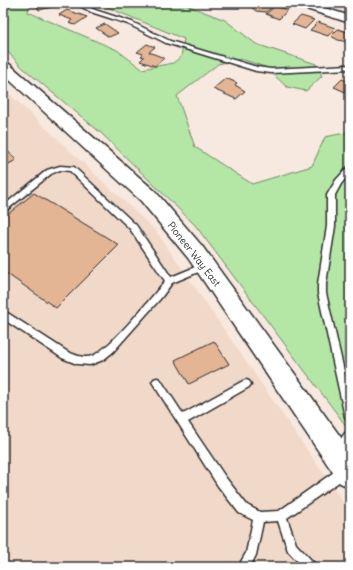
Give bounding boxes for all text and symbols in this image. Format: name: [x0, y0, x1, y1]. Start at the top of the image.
street label: Pioneer Way East: [165, 219, 224, 290]

